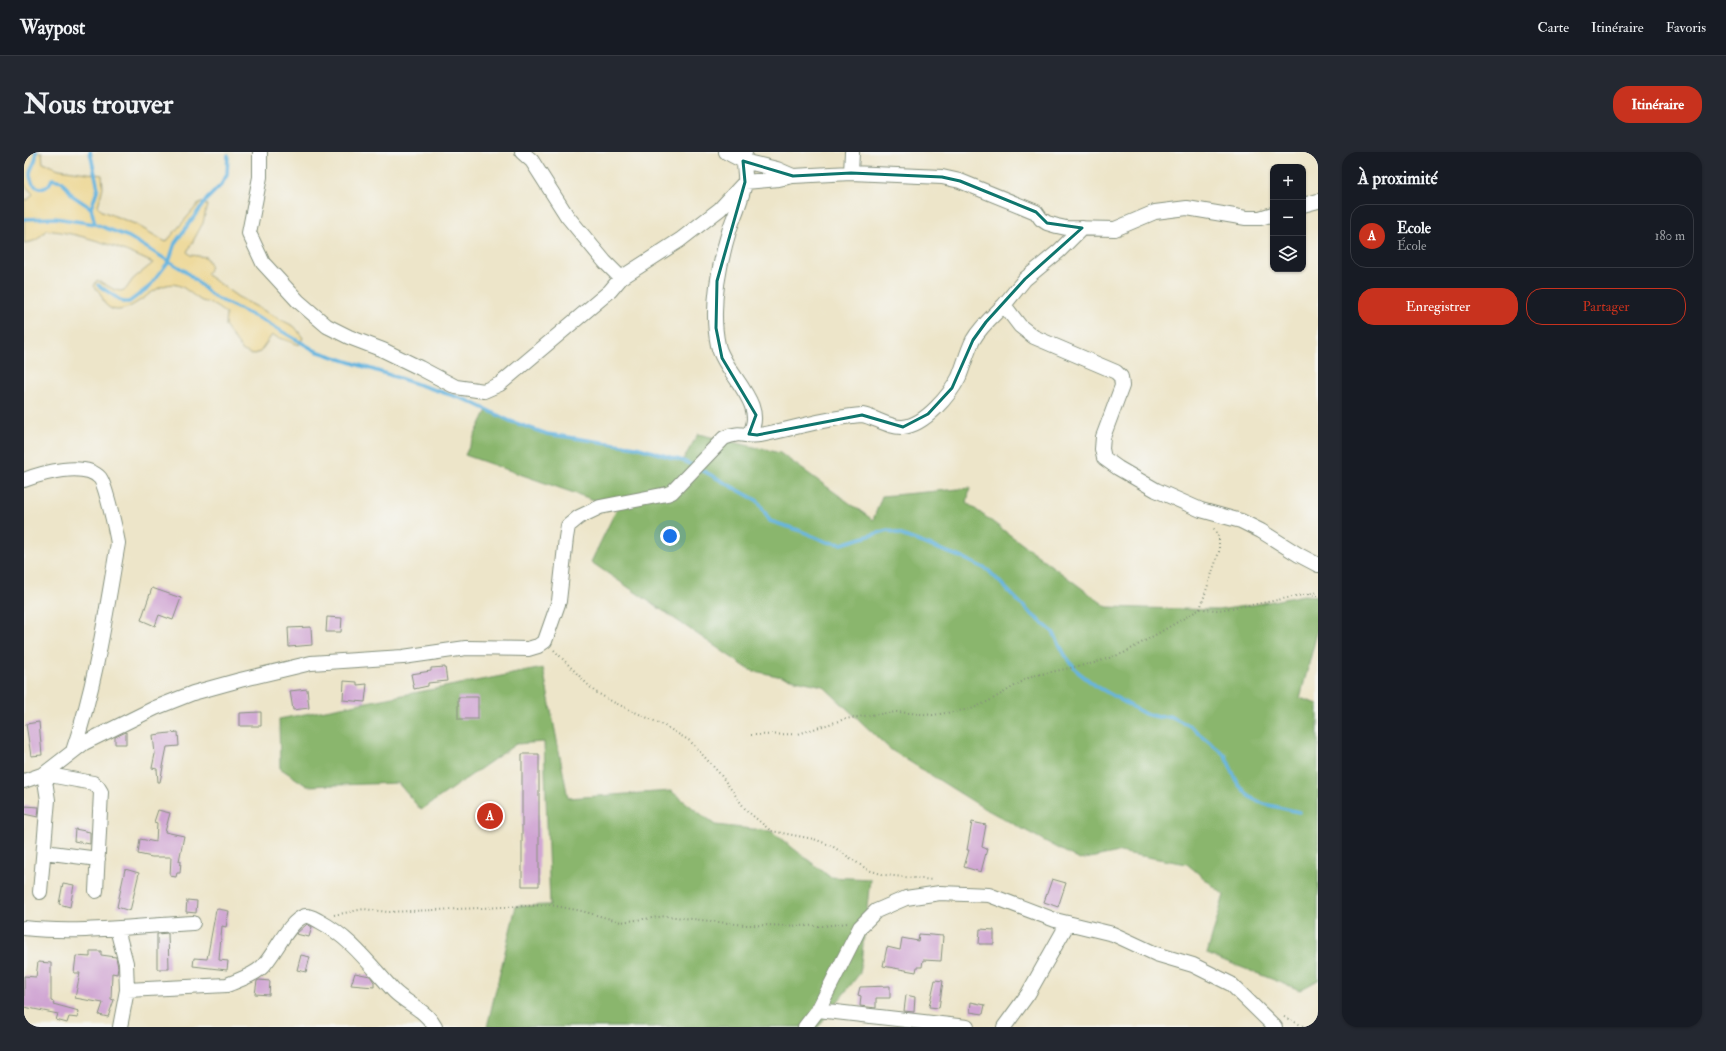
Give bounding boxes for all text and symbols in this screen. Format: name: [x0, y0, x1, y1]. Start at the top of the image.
text: Waypost: [20, 16, 85, 40]
text: Carte: [1538, 19, 1569, 36]
text: Itinéraire: [1591, 19, 1644, 36]
text: Favoris: [1666, 19, 1706, 36]
button: Itinéraire: [1613, 86, 1702, 123]
text: Nous trouver: [24, 87, 173, 122]
map controls: [1270, 164, 1306, 272]
button: +: [1270, 164, 1306, 200]
text: À proximité: [1358, 168, 1438, 189]
button: −: [1270, 200, 1306, 236]
text: Ecole: [1397, 219, 1431, 238]
text: A: [1368, 228, 1376, 244]
text: 180 m: [1655, 228, 1685, 244]
button: layers: [1270, 236, 1306, 272]
text: École: [1397, 238, 1426, 254]
button: Enregistrer: [1358, 288, 1518, 325]
button: Partager: [1526, 288, 1686, 325]
your location: [660, 526, 680, 546]
pin: A: [477, 801, 503, 831]

